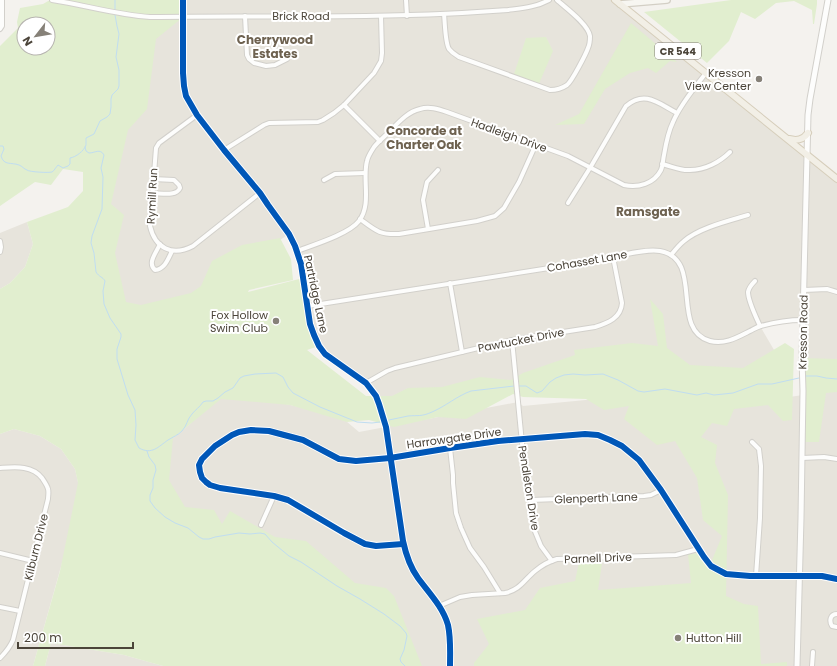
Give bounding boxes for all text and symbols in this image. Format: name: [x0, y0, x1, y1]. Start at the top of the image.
street label: Brick Road: [272, 8, 330, 24]
north arrow: [16, 16, 56, 56]
district label: Cherrywood Estates: [237, 31, 313, 62]
text: N: [18, 33, 36, 49]
road number: CR 544: [655, 43, 701, 59]
place label: Kresson View Center: [685, 65, 751, 94]
marker: Kresson View Center: [754, 74, 764, 84]
street label: Hadleigh Drive: [469, 114, 549, 156]
district label: Concorde at Charter Oak: [386, 122, 462, 153]
street label: Rymill Run: [143, 168, 161, 224]
district label: Ramsgate: [616, 203, 681, 220]
street label: Cohasset Lane: [546, 246, 629, 276]
street label: Partridge Lane: [300, 254, 332, 335]
street label: Kresson Road: [794, 295, 812, 369]
place label: Fox Hollow Swim Club: [210, 307, 268, 336]
marker: Fox Hollow Swim Club: [271, 316, 281, 326]
street label: Pawtucket Drive: [476, 324, 566, 356]
street label: Harrowgate Drive: [406, 423, 503, 453]
street label: Pendleton Drive: [514, 444, 544, 532]
street label: Glenperth Lane: [554, 489, 638, 507]
street label: Kilburn Drive: [20, 512, 52, 582]
street label: Parnell Drive: [564, 549, 632, 567]
scale bar: [18, 624, 133, 650]
text: 200 m: [24, 629, 62, 646]
place label: Hutton Hill: [686, 630, 741, 646]
marker: Hutton Hill: [673, 633, 683, 643]

